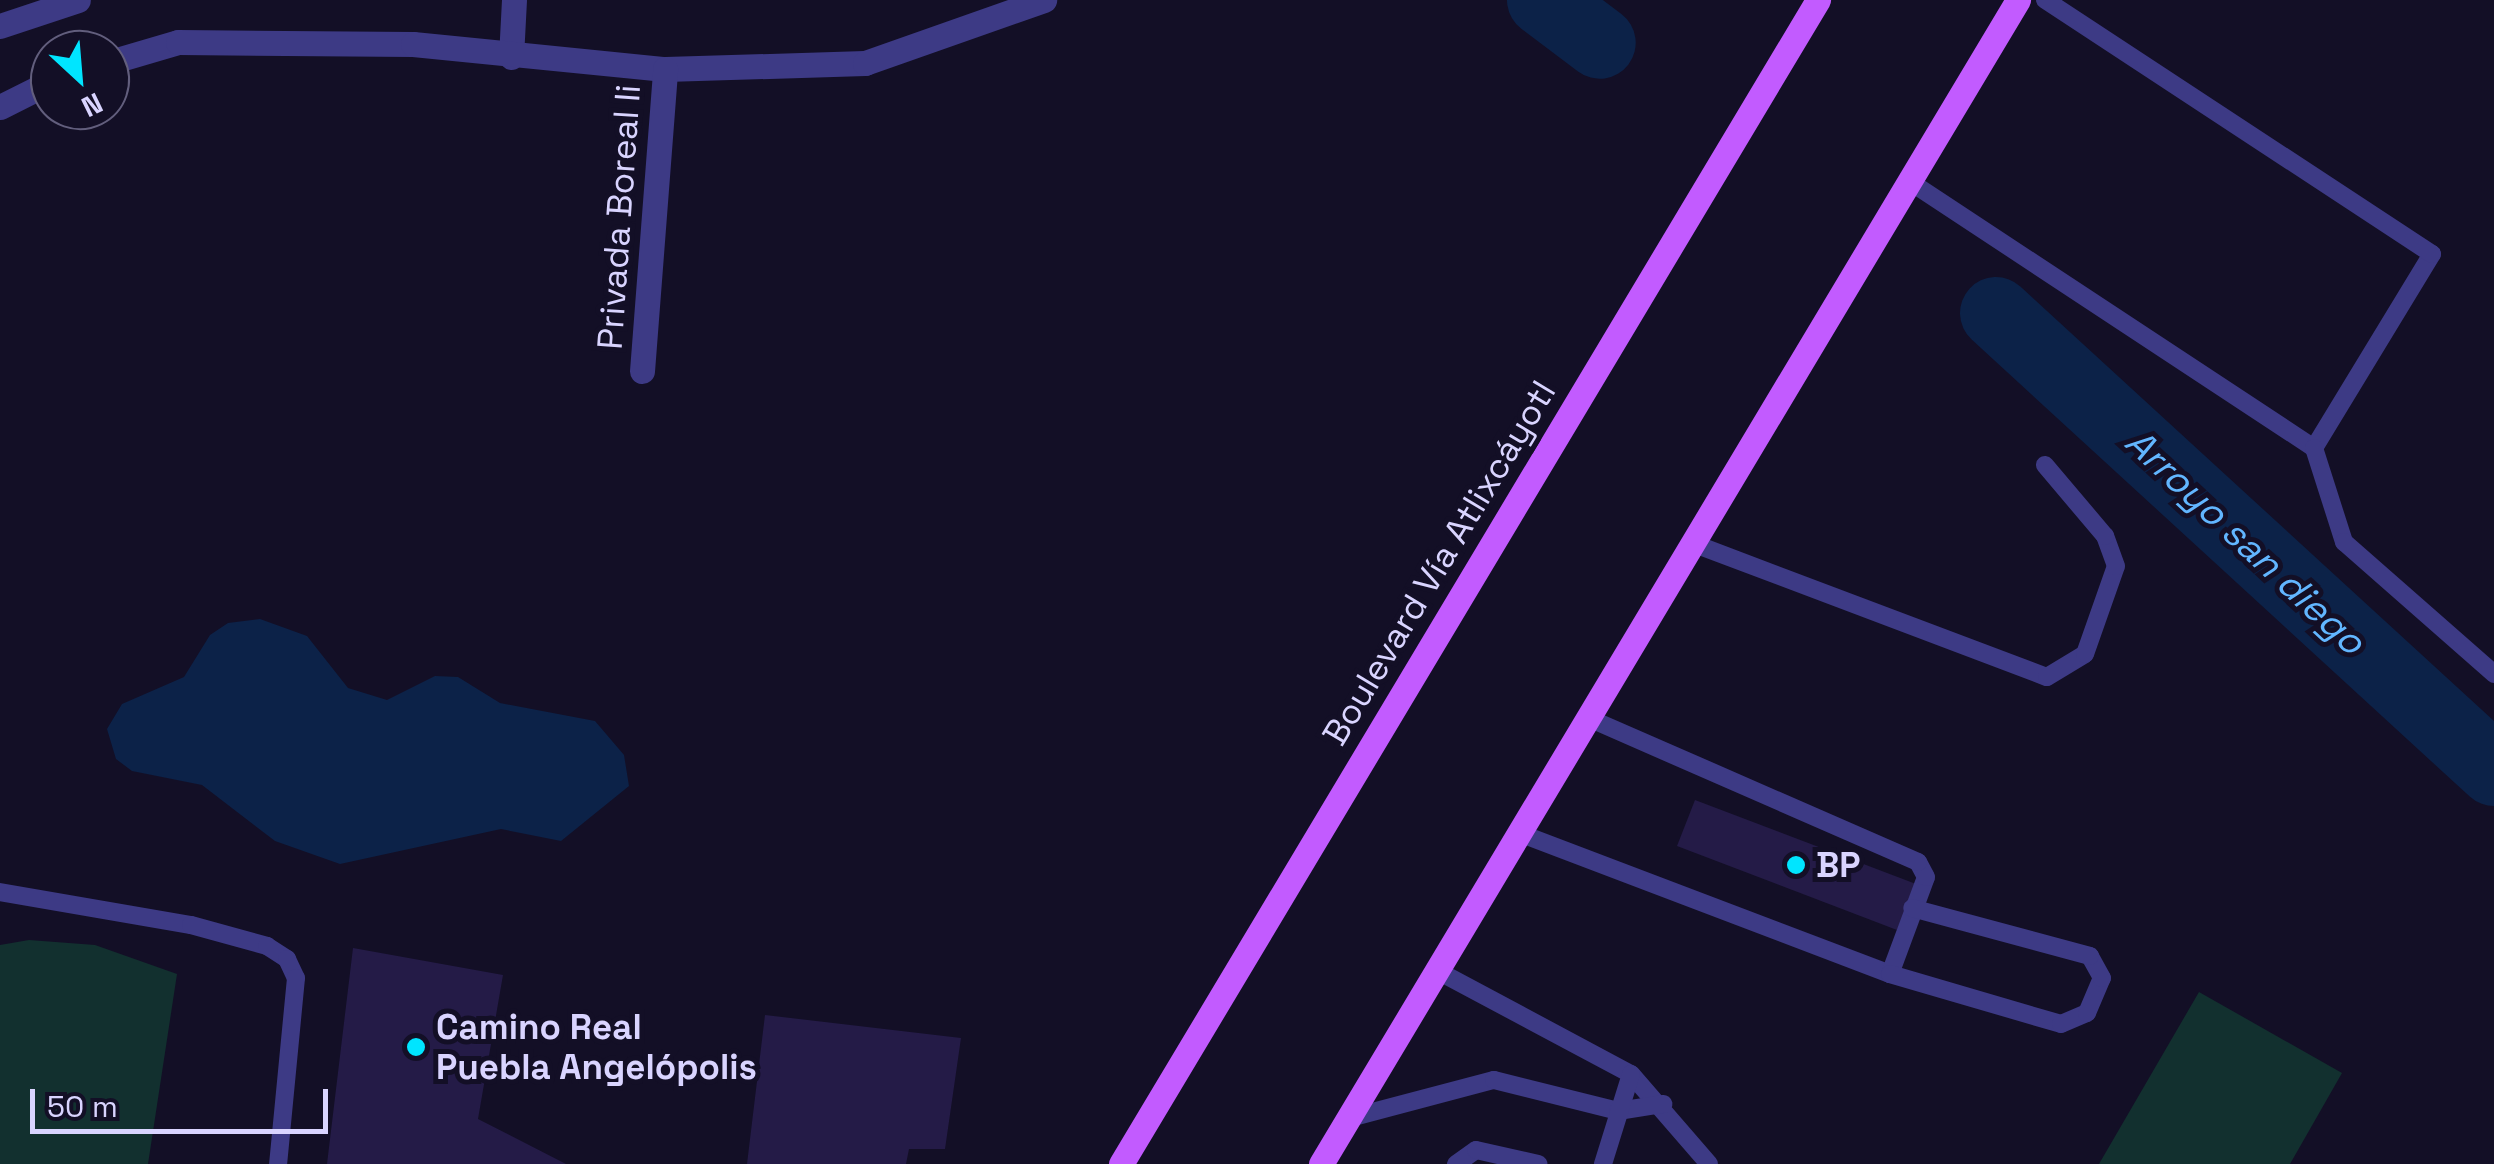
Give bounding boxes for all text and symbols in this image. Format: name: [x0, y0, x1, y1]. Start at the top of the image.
north arrow: [30, 30, 130, 130]
street label: Privada Boreal Ii: [589, 83, 649, 351]
text: N: [76, 85, 109, 125]
street label: Boulevard Vía Atlixcáyotl: [1313, 373, 1565, 753]
water label: Arroyo san diego: [2116, 419, 2374, 665]
place label: BP: [1816, 844, 1860, 886]
marker: BP: [1785, 854, 1807, 876]
place label: Camino Real Puebla Angelópolis: [436, 1006, 757, 1088]
marker: Camino Real Puebla Angelópolis: [405, 1036, 427, 1058]
scale bar: [35, 1069, 332, 1131]
text: 50 m: [47, 1087, 118, 1126]

